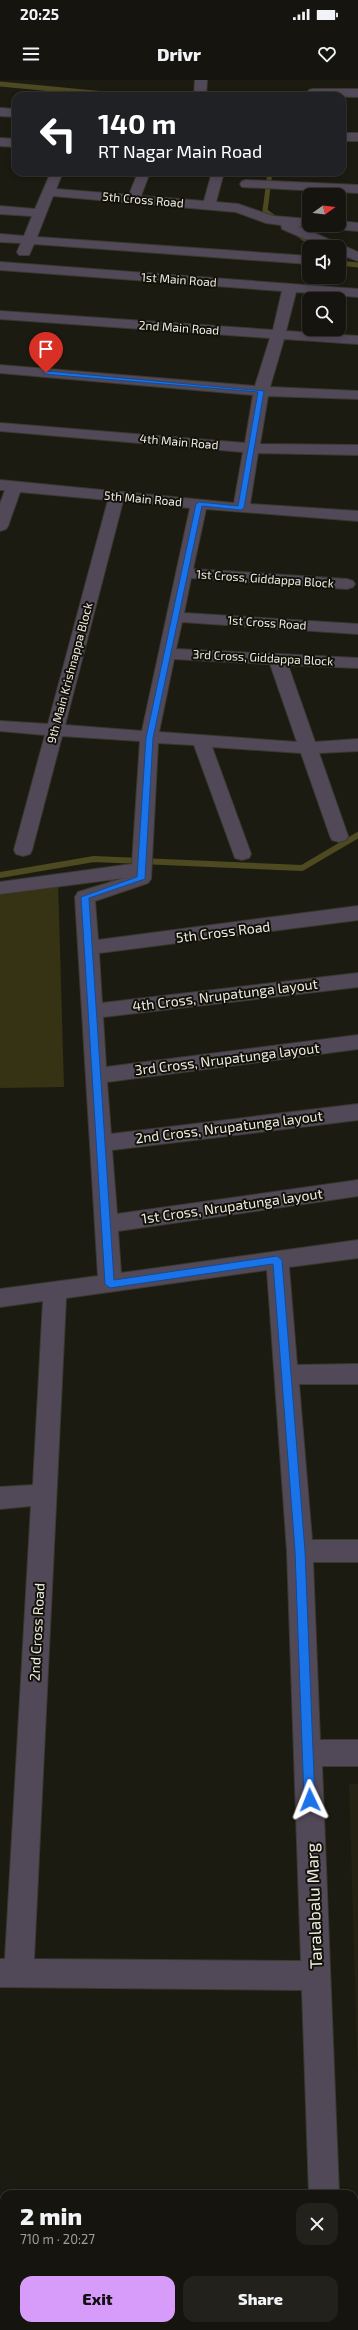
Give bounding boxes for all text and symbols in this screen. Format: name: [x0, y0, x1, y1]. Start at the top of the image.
text: 20:25: [20, 5, 59, 23]
icon: menu: [20, 43, 42, 65]
text: Drivr: [157, 43, 201, 65]
icon: heart: [316, 43, 338, 65]
text: 140 m: [98, 106, 176, 140]
icon: left: [32, 108, 84, 160]
text: RT Nagar Main Road: [98, 140, 262, 162]
street label: 5th Cross Road: [102, 188, 184, 210]
north arrow: [302, 188, 346, 232]
map controls: [302, 188, 346, 336]
button: sound: [302, 240, 346, 284]
street label: 1st Main Road: [141, 269, 217, 289]
button: search: [302, 292, 346, 336]
street label: 2nd Main Road: [138, 317, 220, 337]
pin: [29, 332, 63, 373]
icon: arrive: [35, 338, 57, 360]
street label: 4th Main Road: [139, 431, 219, 451]
street label: 5th Main Road: [104, 488, 183, 508]
street label: 1st Cross, Giddappa Block: [196, 566, 334, 590]
street label: 9th Main Krishnappa Block: [43, 601, 95, 745]
street label: 1st Cross Road: [227, 612, 307, 632]
street label: 3rd Cross, Giddappa Block: [192, 646, 334, 668]
street label: 5th Cross Road: [175, 917, 271, 946]
street label: 4th Cross, Nrupatunga layout: [131, 975, 319, 1014]
street label: 3rd Cross, Nrupatunga layout: [134, 1039, 320, 1078]
street label: 2nd Cross, Nrupatunga layout: [134, 1107, 324, 1146]
street label: 1st Cross, Nrupatunga layout: [140, 1184, 324, 1227]
street label: 2nd Cross Road: [25, 1583, 48, 1681]
position arrow: [289, 1779, 331, 1821]
street label: Taralabalu Marg: [301, 1842, 326, 1969]
text: 2 min: [20, 2201, 82, 2230]
button: close: [296, 2203, 338, 2245]
text: 710 m · 20:27: [20, 2231, 95, 2247]
button: Exit: [20, 2276, 175, 2322]
button: Share: [183, 2276, 338, 2322]

